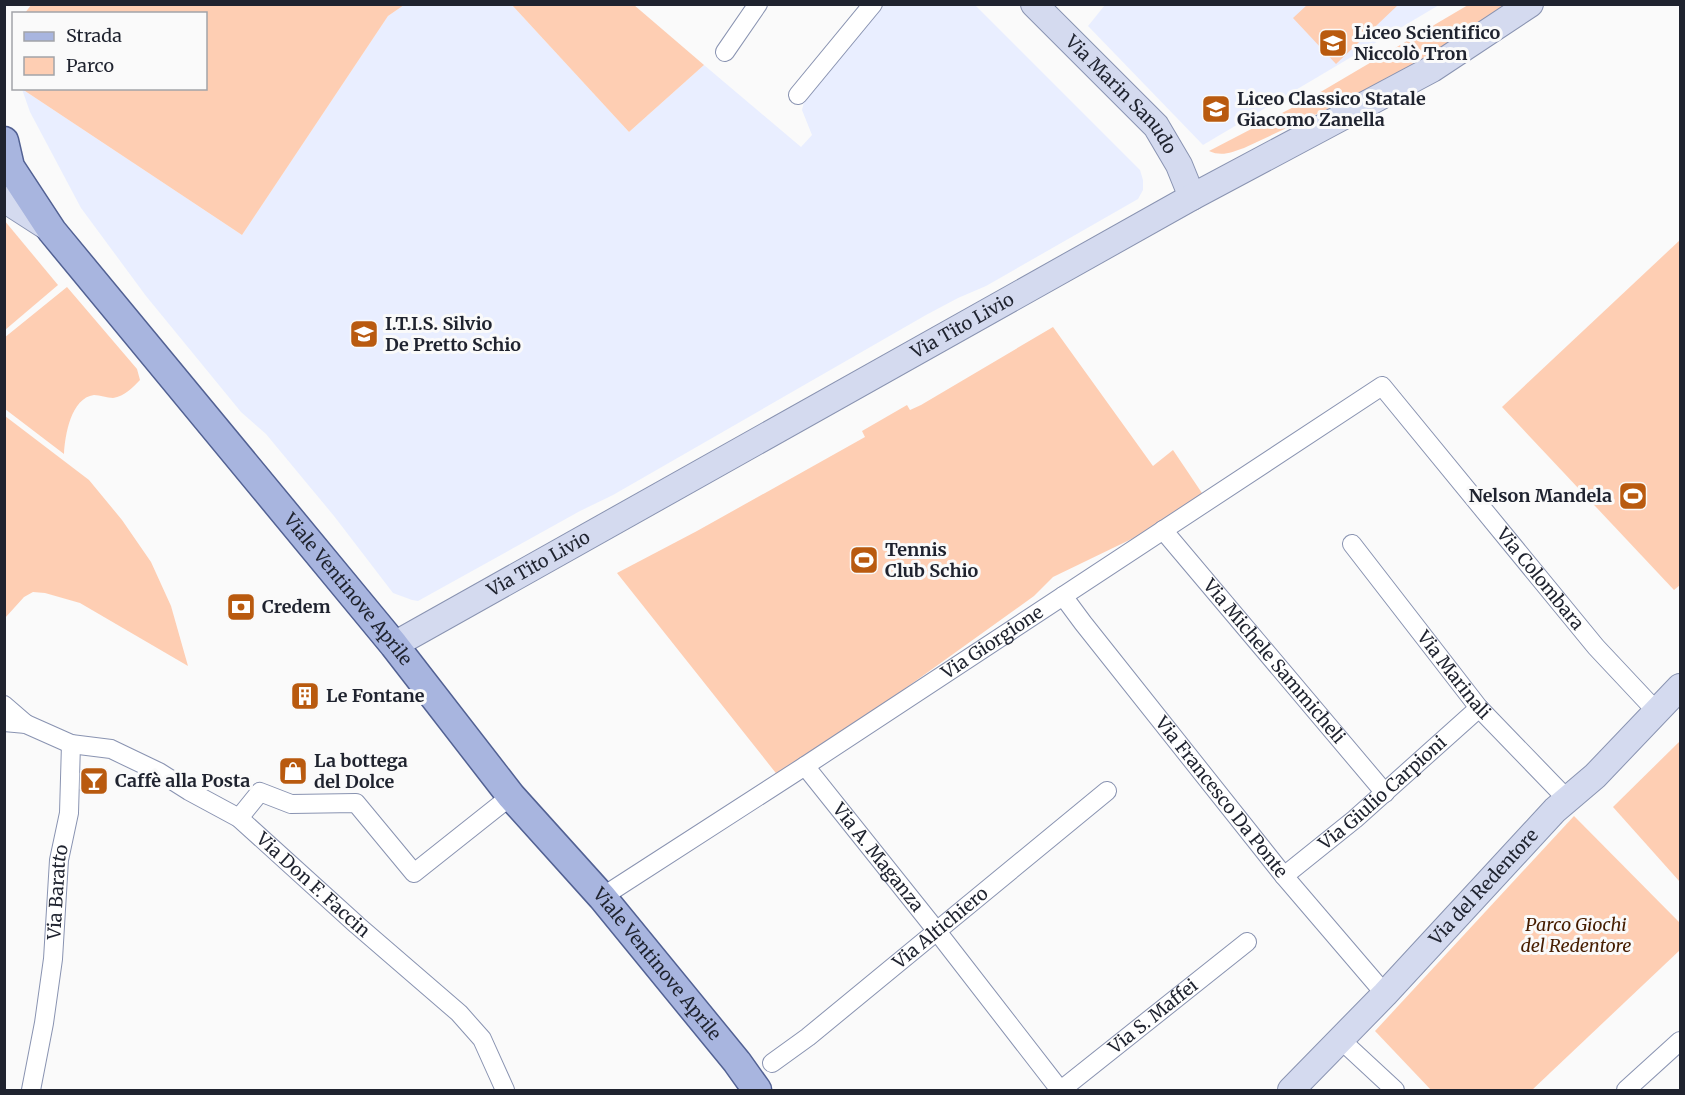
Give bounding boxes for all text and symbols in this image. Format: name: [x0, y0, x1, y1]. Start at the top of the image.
legend: [12, 12, 207, 90]
place label: Liceo Scientifico Niccolò Tron: [1354, 21, 1501, 65]
text: Strada: [66, 24, 122, 47]
school or university icon: Liceo Scientifico Niccolò Tron: [1317, 27, 1349, 59]
street label: Via Marin Sanudo: [1060, 29, 1182, 158]
text: Parco: [66, 54, 114, 77]
place label: Liceo Classico Statale Giacomo Zanella: [1237, 87, 1426, 131]
school or university icon: Liceo Classico Statale Giacomo Zanella: [1200, 93, 1232, 125]
street label: Via Tito Livio: [906, 287, 1018, 364]
place label: I.T.I.S. Silvio De Pretto Schio: [385, 312, 521, 356]
school or university icon: I.T.I.S. Silvio De Pretto Schio: [348, 318, 380, 350]
sports icon: Nelson Mandela: [1617, 480, 1649, 512]
place label: Nelson Mandela: [1469, 484, 1612, 507]
street label: Viale Ventinove Aprile: [278, 508, 418, 670]
street label: Via Colombara: [1491, 522, 1589, 635]
street label: Via Tito Livio: [482, 525, 594, 602]
place label: Tennis Club Schio: [885, 538, 978, 582]
sports icon: Tennis Club Schio: [848, 544, 880, 576]
street label: Via Michele Sammicheli: [1198, 573, 1350, 748]
bank icon: Credem: [225, 591, 257, 623]
place label: Credem: [262, 595, 331, 618]
street label: Via Giorgione: [936, 600, 1047, 685]
street label: Via Marinali: [1412, 625, 1496, 724]
building icon: Le Fontane: [289, 680, 321, 712]
place label: Le Fontane: [326, 684, 425, 707]
street label: Via Francesco Da Ponte: [1150, 711, 1293, 882]
street label: Via Giulio Carpioni: [1313, 731, 1451, 855]
place label: La bottega del Dolce: [314, 749, 408, 793]
shop icon: La bottega del Dolce: [277, 755, 309, 787]
bar icon: Caffè alla Posta: [78, 765, 110, 797]
place label: Caffè alla Posta: [115, 769, 250, 792]
street label: Via A. Maganza: [827, 797, 929, 916]
street label: Via del Redentore: [1423, 824, 1543, 950]
street label: Via Don F. Faccin: [251, 827, 375, 942]
street label: Via Baratto: [42, 842, 73, 941]
street label: Viale Ventinove Aprile: [588, 882, 726, 1045]
street label: Via Altichiero: [887, 882, 993, 974]
park label: Parco Giochi del Redentore: [1520, 913, 1632, 957]
street label: Via S. Maffei: [1103, 974, 1202, 1059]

